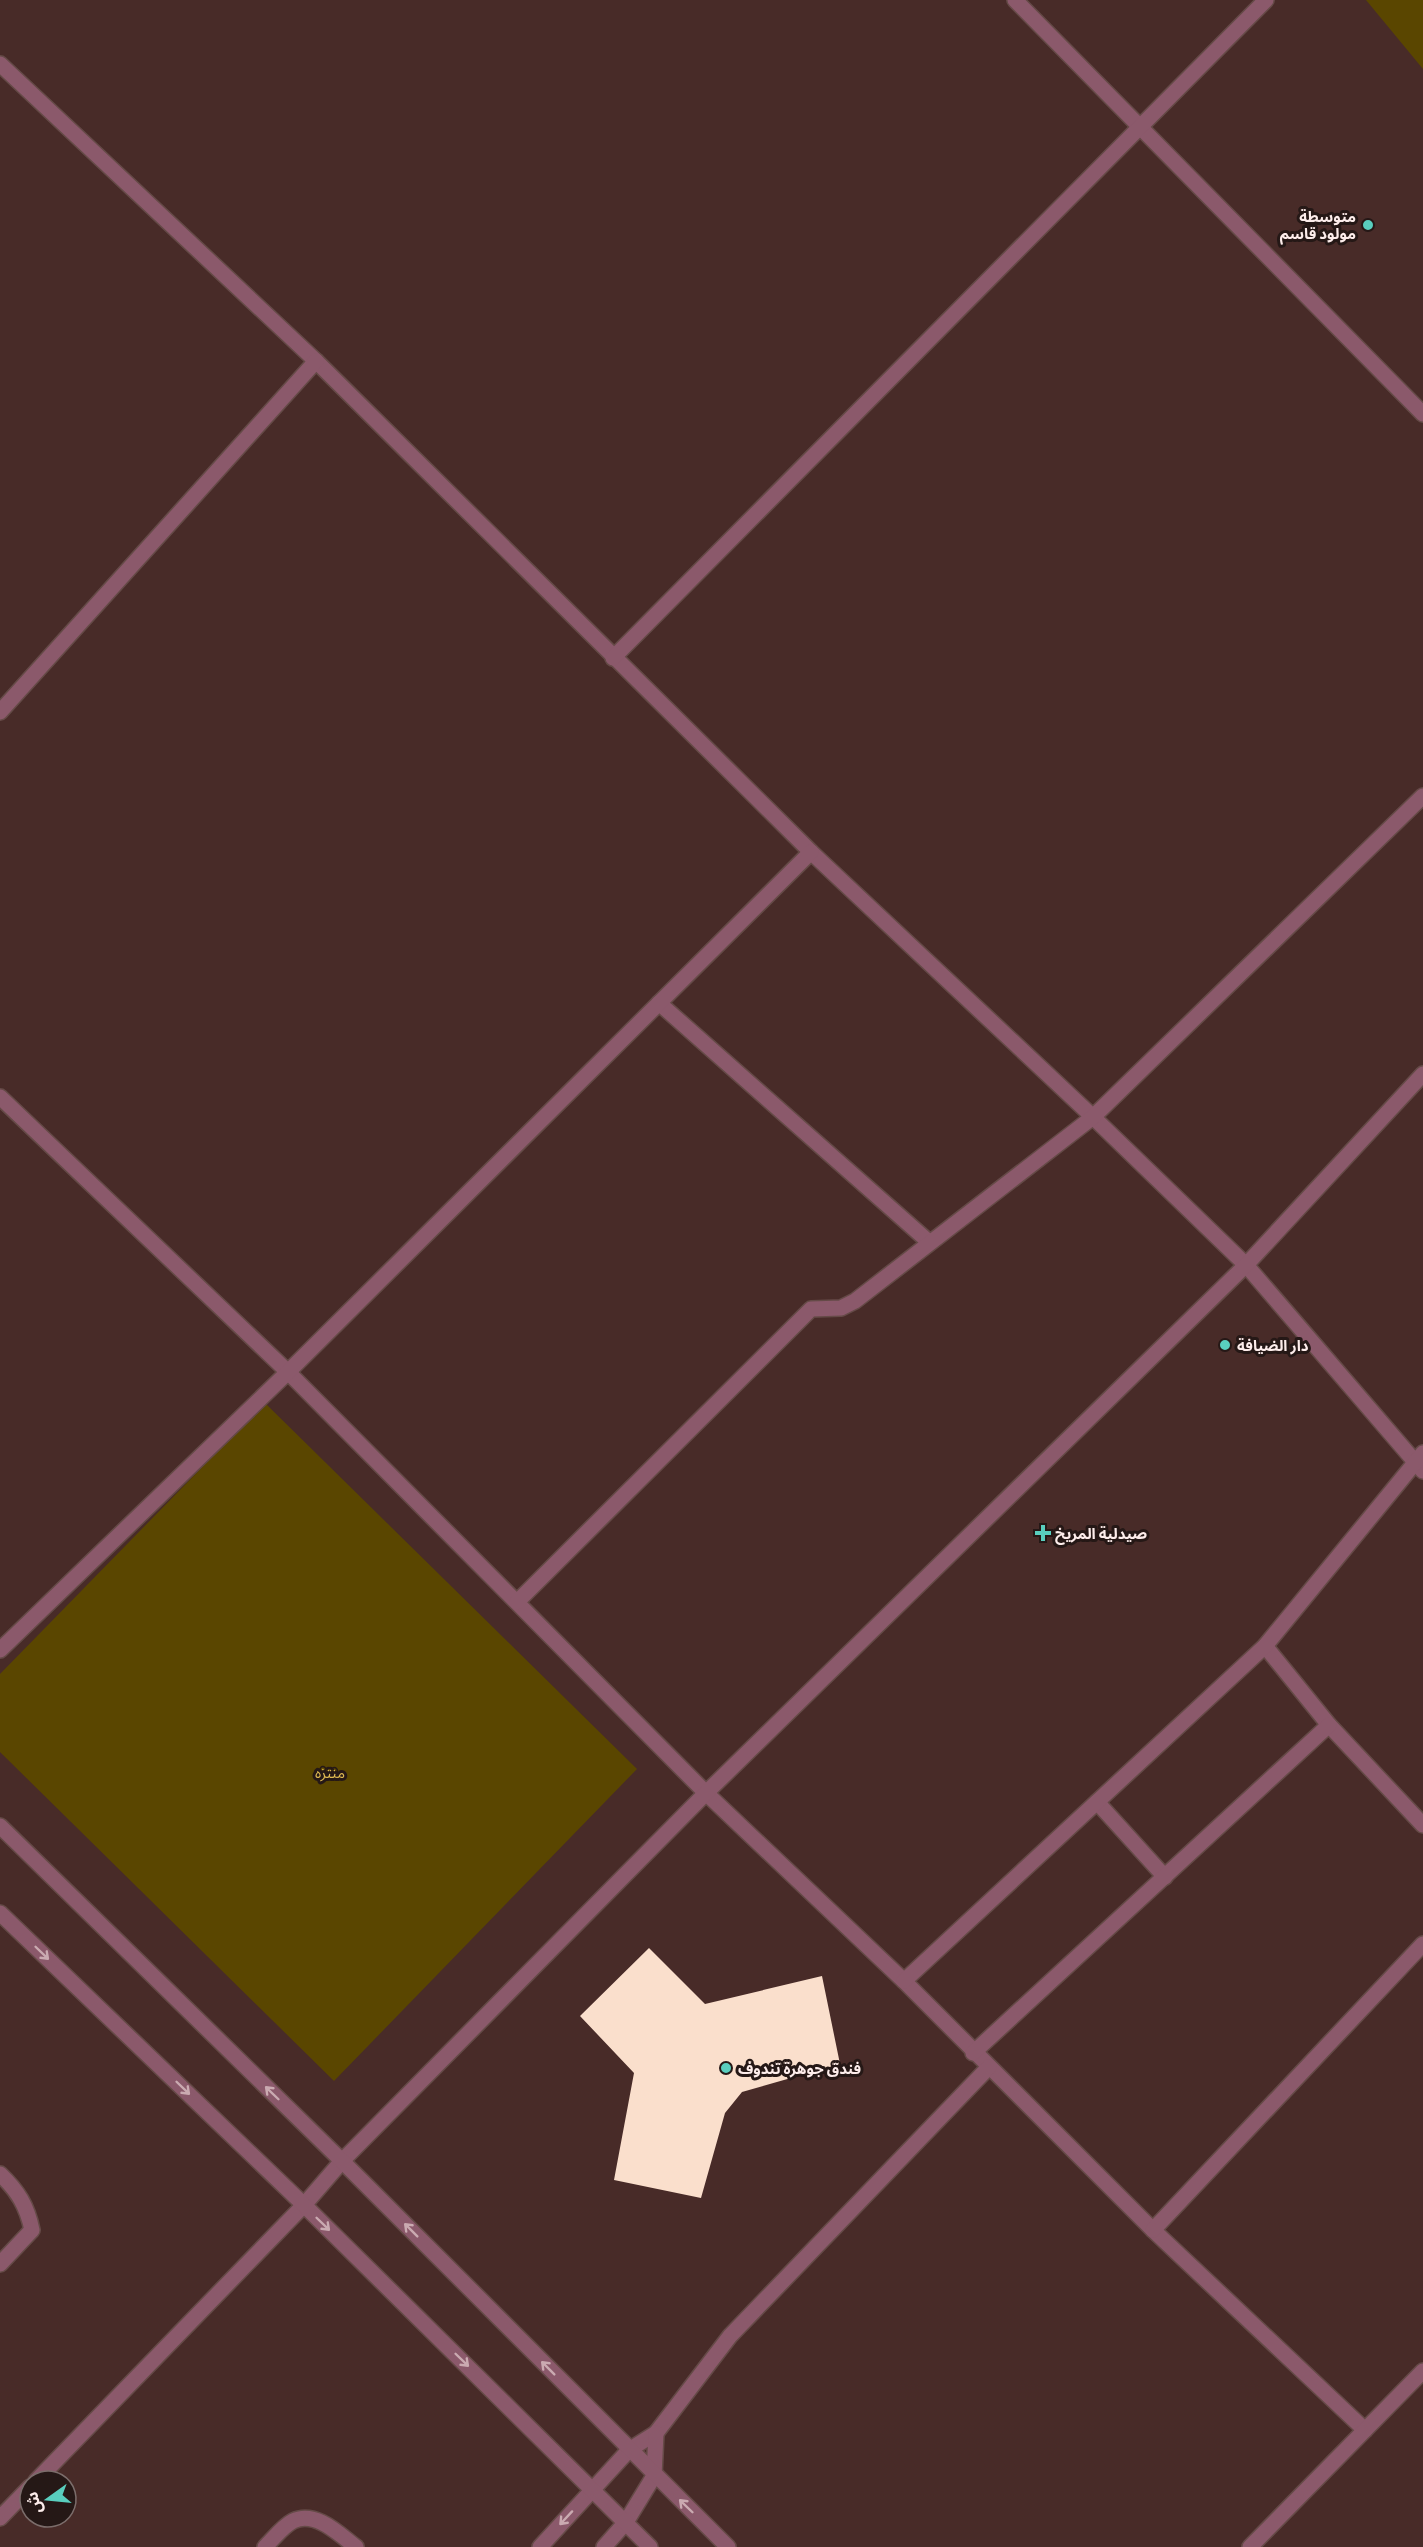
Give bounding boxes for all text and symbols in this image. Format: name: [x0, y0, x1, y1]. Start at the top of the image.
place label: متوسطة مولود قاسم: [1280, 207, 1356, 245]
marker: متوسطة مولود قاسم: [1361, 218, 1375, 232]
place label: دار الضيافة: [1237, 1336, 1309, 1355]
marker: دار الضيافة: [1218, 1338, 1232, 1352]
place label: صيدلية المريخ: [1055, 1524, 1147, 1545]
marker: صيدلية المريخ: [1036, 1526, 1050, 1540]
park label: منتزه: [315, 1763, 345, 1782]
one-way arrow: [35, 1946, 50, 1961]
place label: فندق جوهرة تندوف: [738, 2059, 861, 2078]
marker: فندق جوهرة تندوف: [719, 2061, 733, 2075]
one-way arrow: [175, 2081, 190, 2096]
one-way arrow: [265, 2085, 280, 2100]
one-way arrow: [316, 2216, 331, 2231]
one-way arrow: [403, 2223, 418, 2237]
one-way arrow: [455, 2353, 470, 2368]
one-way arrow: [541, 2361, 556, 2376]
north arrow: [18, 2469, 78, 2529]
text: ش: [21, 2490, 46, 2516]
one-way arrow: [679, 2500, 694, 2514]
one-way arrow: [559, 2511, 574, 2526]

